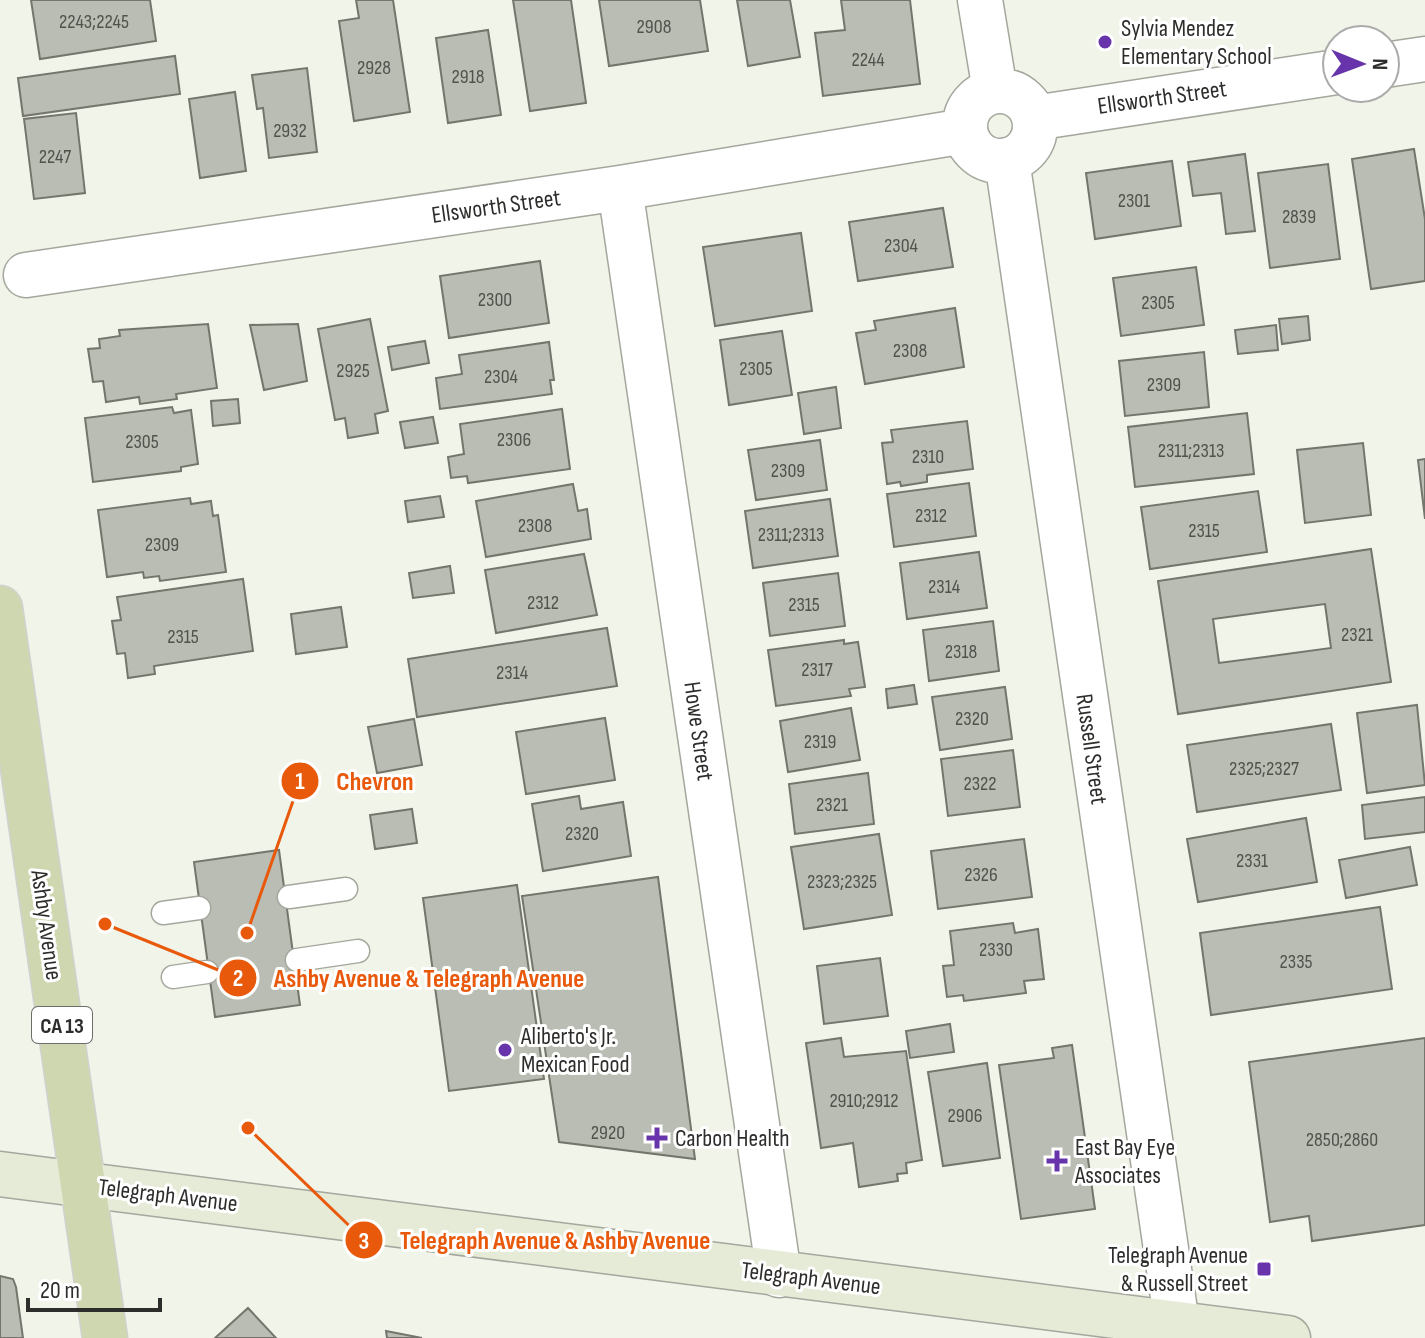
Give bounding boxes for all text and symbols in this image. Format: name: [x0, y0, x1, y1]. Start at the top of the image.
house number: 2243;2245: [59, 10, 129, 34]
place label: Sylvia Mendez Elementary School: [1121, 14, 1272, 71]
house number: 2908: [637, 15, 671, 39]
north arrow: [1321, 24, 1401, 104]
marker: Sylvia Mendez Elementary School: [1096, 33, 1114, 51]
house number: 2244: [851, 48, 885, 72]
house number: 2928: [357, 56, 391, 80]
text: N: [1366, 58, 1393, 70]
house number: 2918: [452, 65, 484, 89]
street label: Ellsworth Street: [1096, 74, 1228, 121]
house number: 2932: [273, 119, 307, 143]
house number: 2247: [39, 145, 71, 169]
street label: Ellsworth Street: [430, 183, 562, 230]
house number: 2301: [1118, 189, 1150, 213]
house number: 2839: [1282, 205, 1316, 229]
house number: 2304: [884, 234, 918, 258]
house number: 2300: [478, 288, 512, 312]
house number: 2305: [1141, 291, 1175, 315]
house number: 2308: [893, 339, 927, 363]
house number: 2305: [739, 357, 773, 381]
house number: 2925: [336, 359, 370, 383]
house number: 2304: [484, 365, 518, 389]
house number: 2309: [1147, 373, 1181, 397]
house number: 2306: [497, 428, 531, 452]
house number: 2305: [125, 430, 159, 454]
house number: 2311;2313: [1158, 439, 1224, 463]
house number: 2310: [912, 445, 944, 469]
house number: 2309: [771, 459, 805, 483]
house number: 2312: [915, 504, 947, 528]
house number: 2308: [518, 514, 552, 538]
house number: 2315: [1188, 519, 1220, 543]
house number: 2311;2313: [758, 523, 824, 547]
house number: 2309: [145, 533, 179, 557]
house number: 2314: [928, 575, 960, 599]
house number: 2312: [527, 591, 559, 615]
house number: 2315: [788, 593, 820, 617]
house number: 2321: [1341, 623, 1373, 647]
house number: 2315: [167, 625, 199, 649]
house number: 2318: [945, 640, 977, 664]
house number: 2317: [801, 658, 833, 682]
house number: 2314: [496, 661, 528, 685]
street label: Howe Street: [677, 680, 720, 782]
street label: Russell Street: [1069, 692, 1114, 806]
house number: 2320: [955, 707, 989, 731]
house number: 2319: [804, 730, 836, 754]
callout: Chevron: [280, 756, 429, 806]
house number: 2325;2327: [1229, 757, 1299, 781]
text: 1: [295, 767, 305, 796]
text: Chevron: [336, 767, 414, 798]
house number: 2322: [963, 772, 997, 796]
house number: 2321: [816, 793, 848, 817]
house number: 2320: [565, 822, 599, 846]
house number: 2331: [1236, 849, 1268, 873]
house number: 2326: [964, 863, 998, 887]
street label: Ashby Avenue: [24, 867, 69, 982]
house number: 2323;2325: [807, 870, 877, 894]
house number: 2330: [979, 938, 1013, 962]
house number: 2335: [1279, 950, 1313, 974]
callout: Ashby Avenue & Telegraph Avenue: [218, 953, 600, 1003]
text: 2: [233, 964, 243, 993]
text: Ashby Avenue & Telegraph Avenue: [273, 964, 584, 995]
road number: CA 13: [32, 1007, 92, 1043]
place label: Aliberto's Jr. Mexican Food: [520, 1022, 629, 1079]
marker: Aliberto's Jr. Mexican Food: [496, 1041, 514, 1059]
house number: 2910;2912: [829, 1089, 899, 1113]
house number: 2906: [948, 1104, 982, 1128]
house number: 2920: [591, 1121, 625, 1145]
place label: Carbon Health: [675, 1124, 790, 1153]
marker: Carbon Health: [646, 1127, 668, 1149]
house number: 2850;2860: [1306, 1128, 1378, 1152]
place label: East Bay Eye Associates: [1074, 1133, 1175, 1190]
marker: East Bay Eye Associates: [1046, 1150, 1068, 1172]
street label: Telegraph Avenue: [97, 1173, 239, 1218]
callout: Telegraph Avenue & Ashby Avenue: [344, 1215, 727, 1265]
text: Telegraph Avenue & Ashby Avenue: [400, 1226, 710, 1257]
text: 3: [359, 1227, 369, 1256]
place label: Telegraph Avenue & Russell Street: [1108, 1241, 1248, 1298]
street label: Telegraph Avenue: [740, 1256, 882, 1301]
marker: Telegraph Avenue & Russell Street: [1255, 1260, 1273, 1278]
scale bar: [28, 1262, 160, 1312]
text: 20 m: [40, 1276, 80, 1305]

